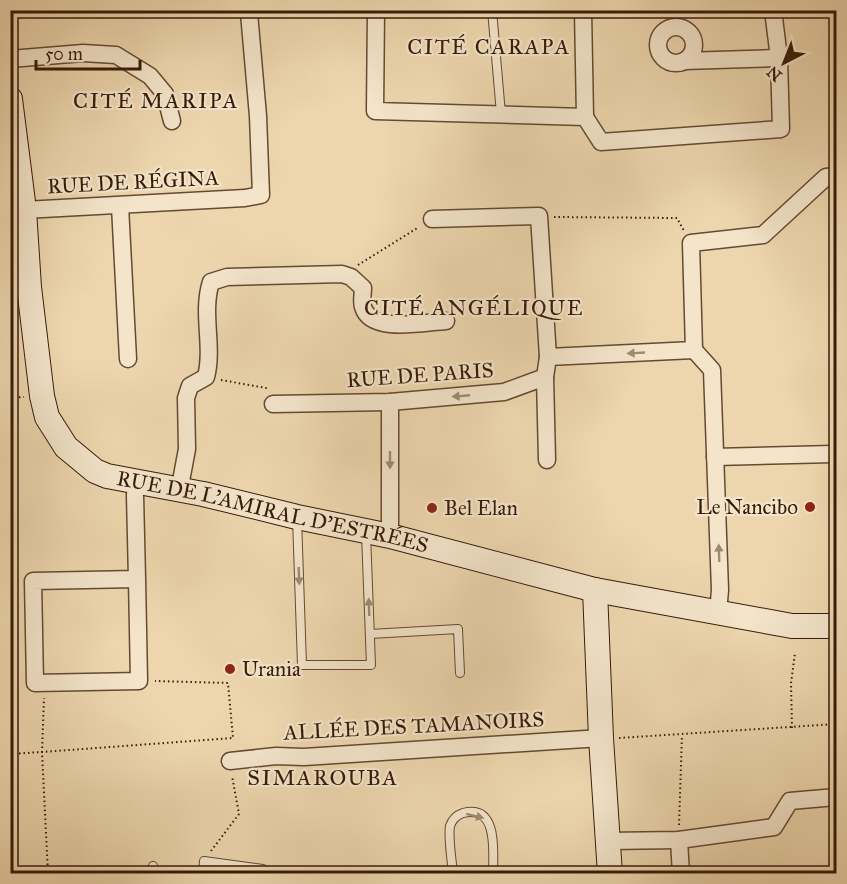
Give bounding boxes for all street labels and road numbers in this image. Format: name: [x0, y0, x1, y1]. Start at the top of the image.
street label: RUE DE RÉGINA: [46, 164, 220, 199]
street label: RUE DE PARIS: [345, 357, 495, 393]
street label: RUE DE L'AMIRAL D'ESTRÉES: [115, 465, 431, 559]
street label: ALLÉE DES TAMANOIRS: [282, 705, 545, 746]

